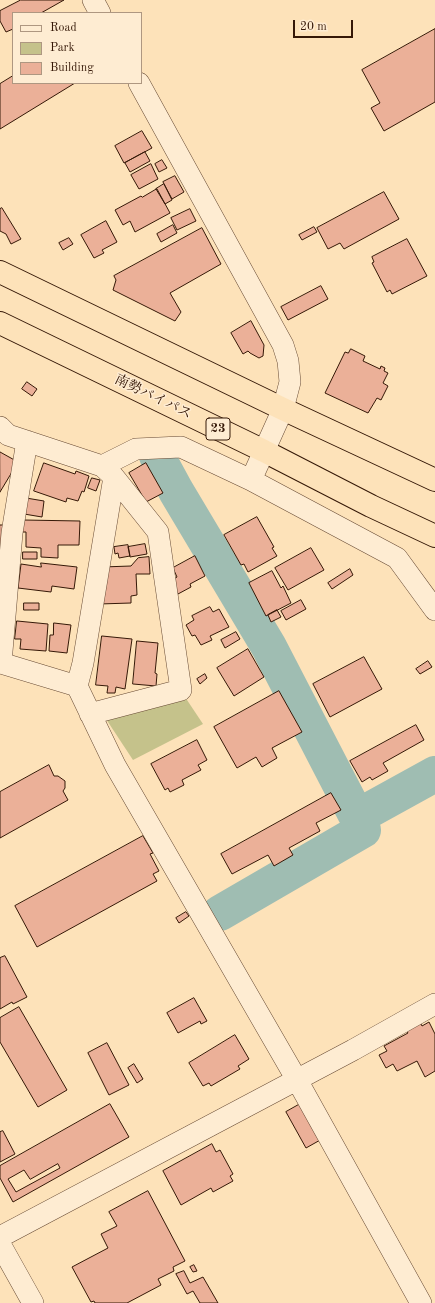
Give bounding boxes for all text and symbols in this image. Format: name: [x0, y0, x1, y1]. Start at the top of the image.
legend: [12, 12, 142, 84]
scale bar: [295, 12, 355, 38]
text: 20 m: [300, 21, 327, 33]
text: Road: [50, 22, 77, 34]
text: Park: [50, 42, 75, 54]
text: Building: [50, 62, 94, 74]
street label: 南勢バイパス: [112, 371, 194, 423]
road number: 23: [206, 418, 230, 440]

